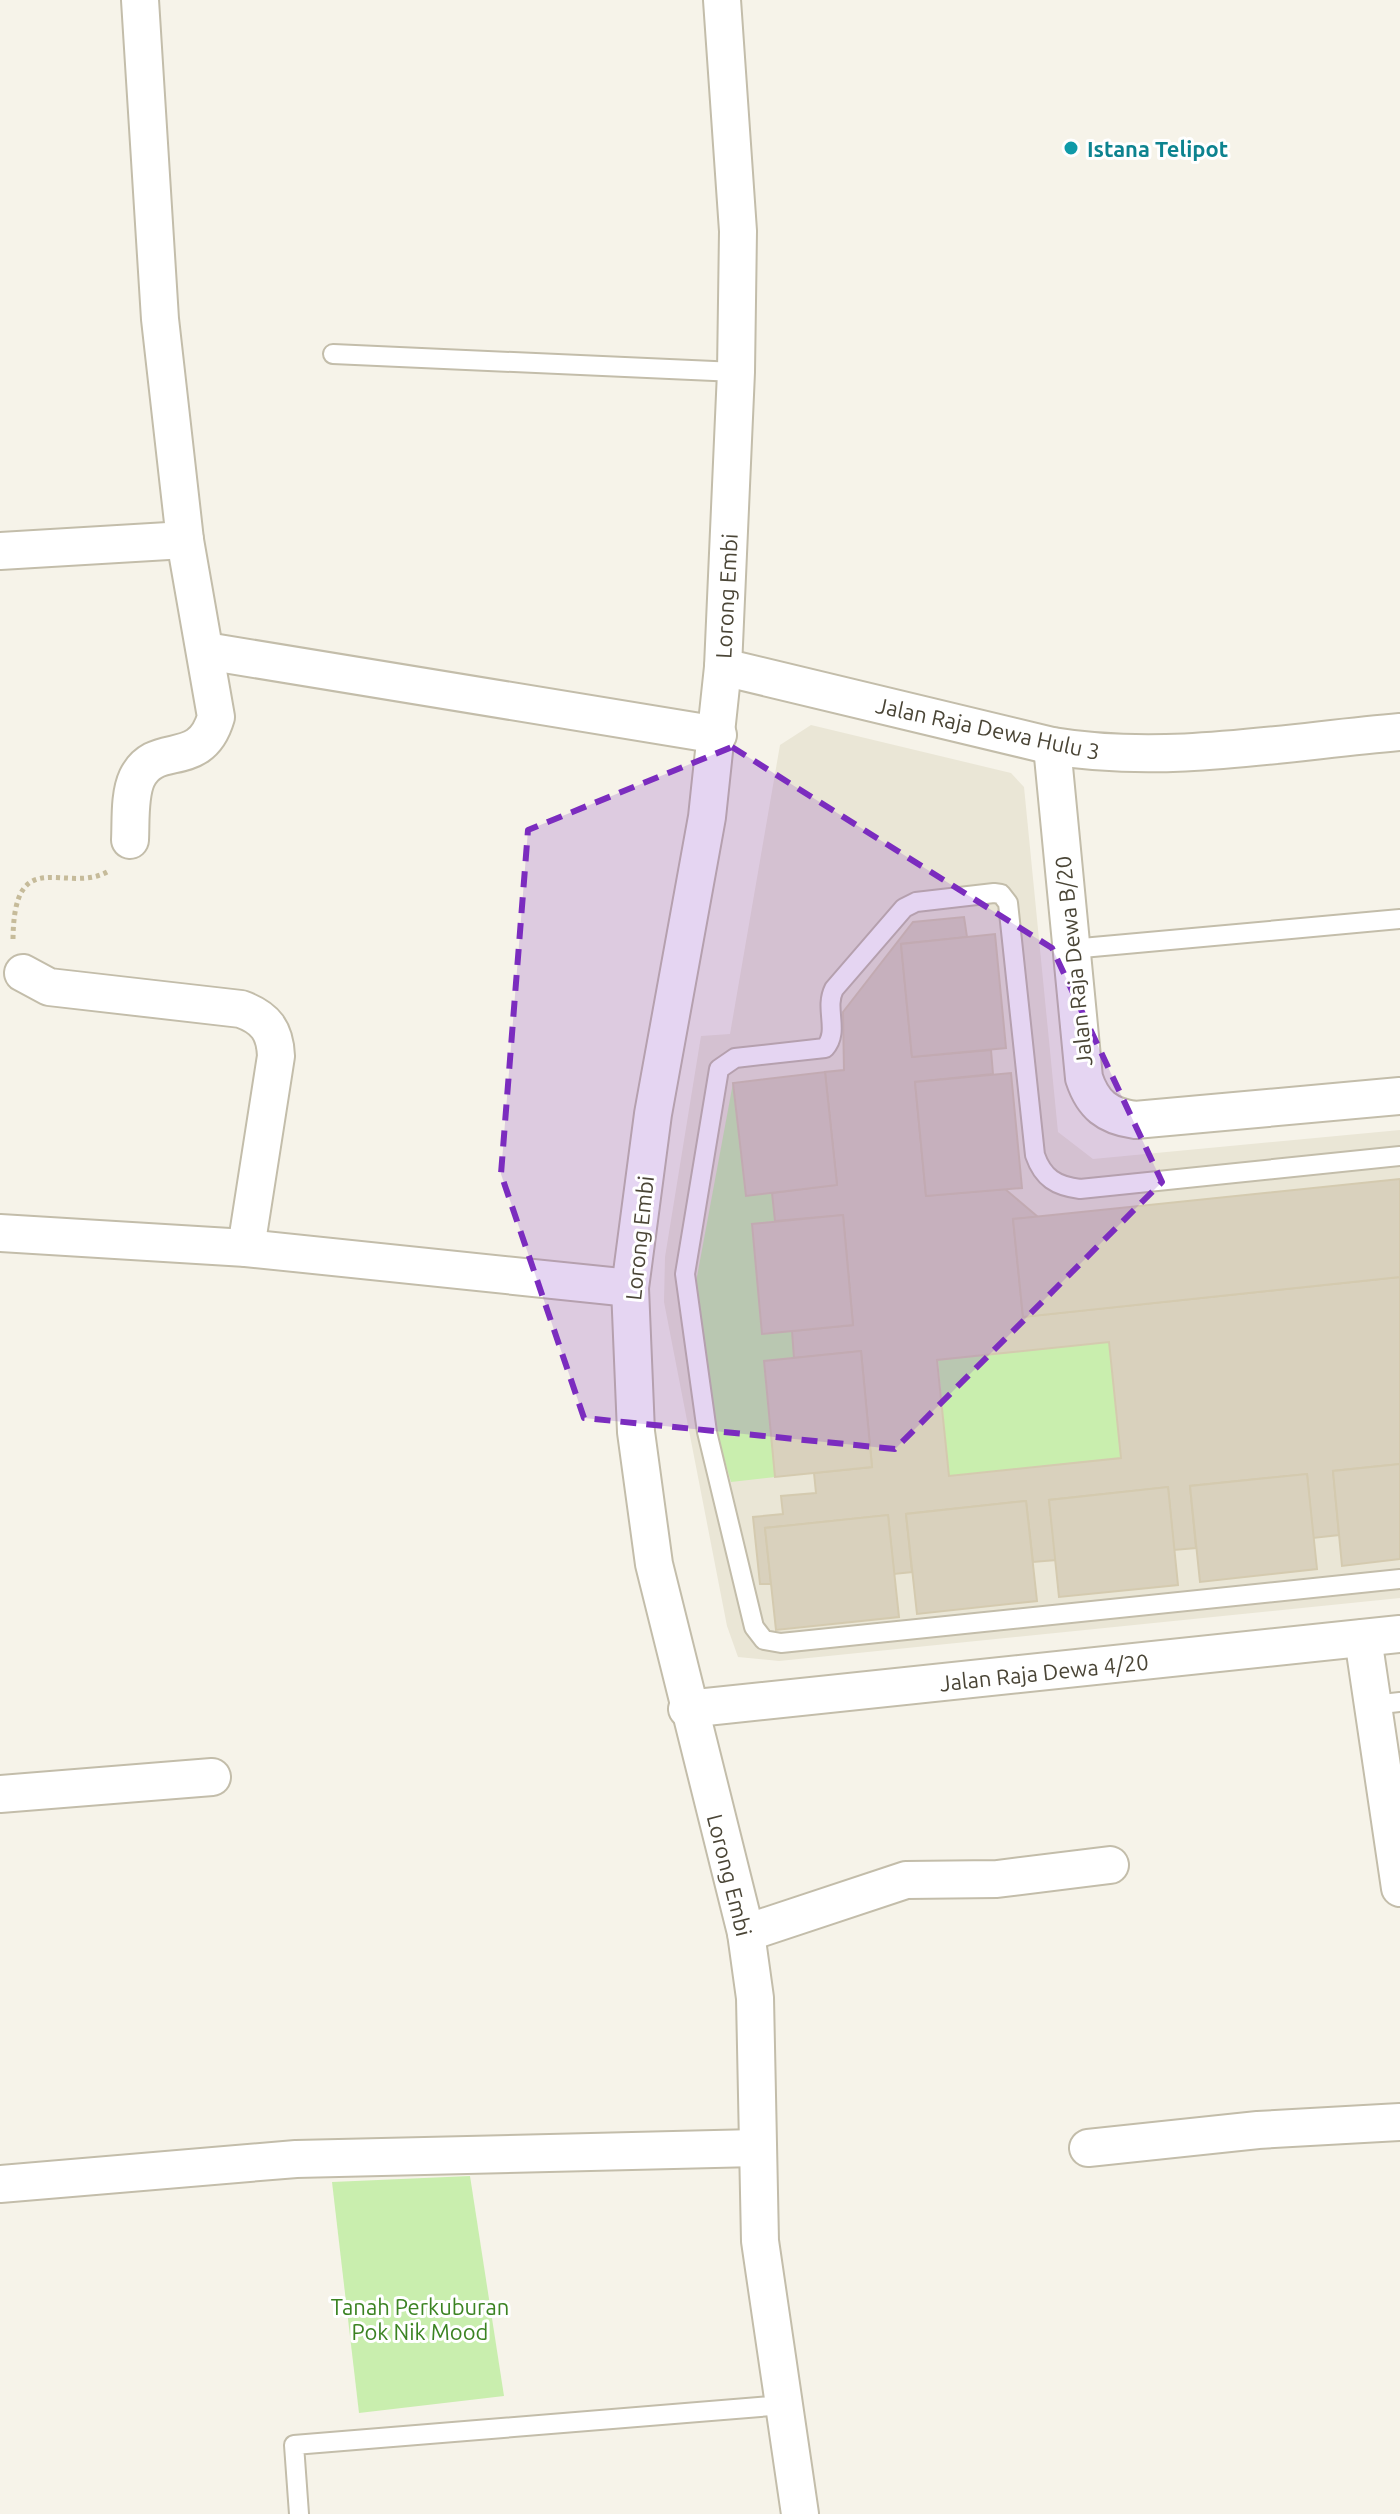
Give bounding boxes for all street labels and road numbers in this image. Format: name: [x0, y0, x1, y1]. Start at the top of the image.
street label: Lorong Embi: [710, 533, 742, 659]
street label: Jalan Raja Dewa Hulu 3: [874, 692, 1102, 764]
street label: Jalan Raja Dewa B/20: [1050, 855, 1096, 1067]
street label: Lorong Embi: [620, 1175, 658, 1301]
street label: Jalan Raja Dewa 4/20: [938, 1649, 1150, 1695]
street label: Lorong Embi: [703, 1811, 757, 1939]

